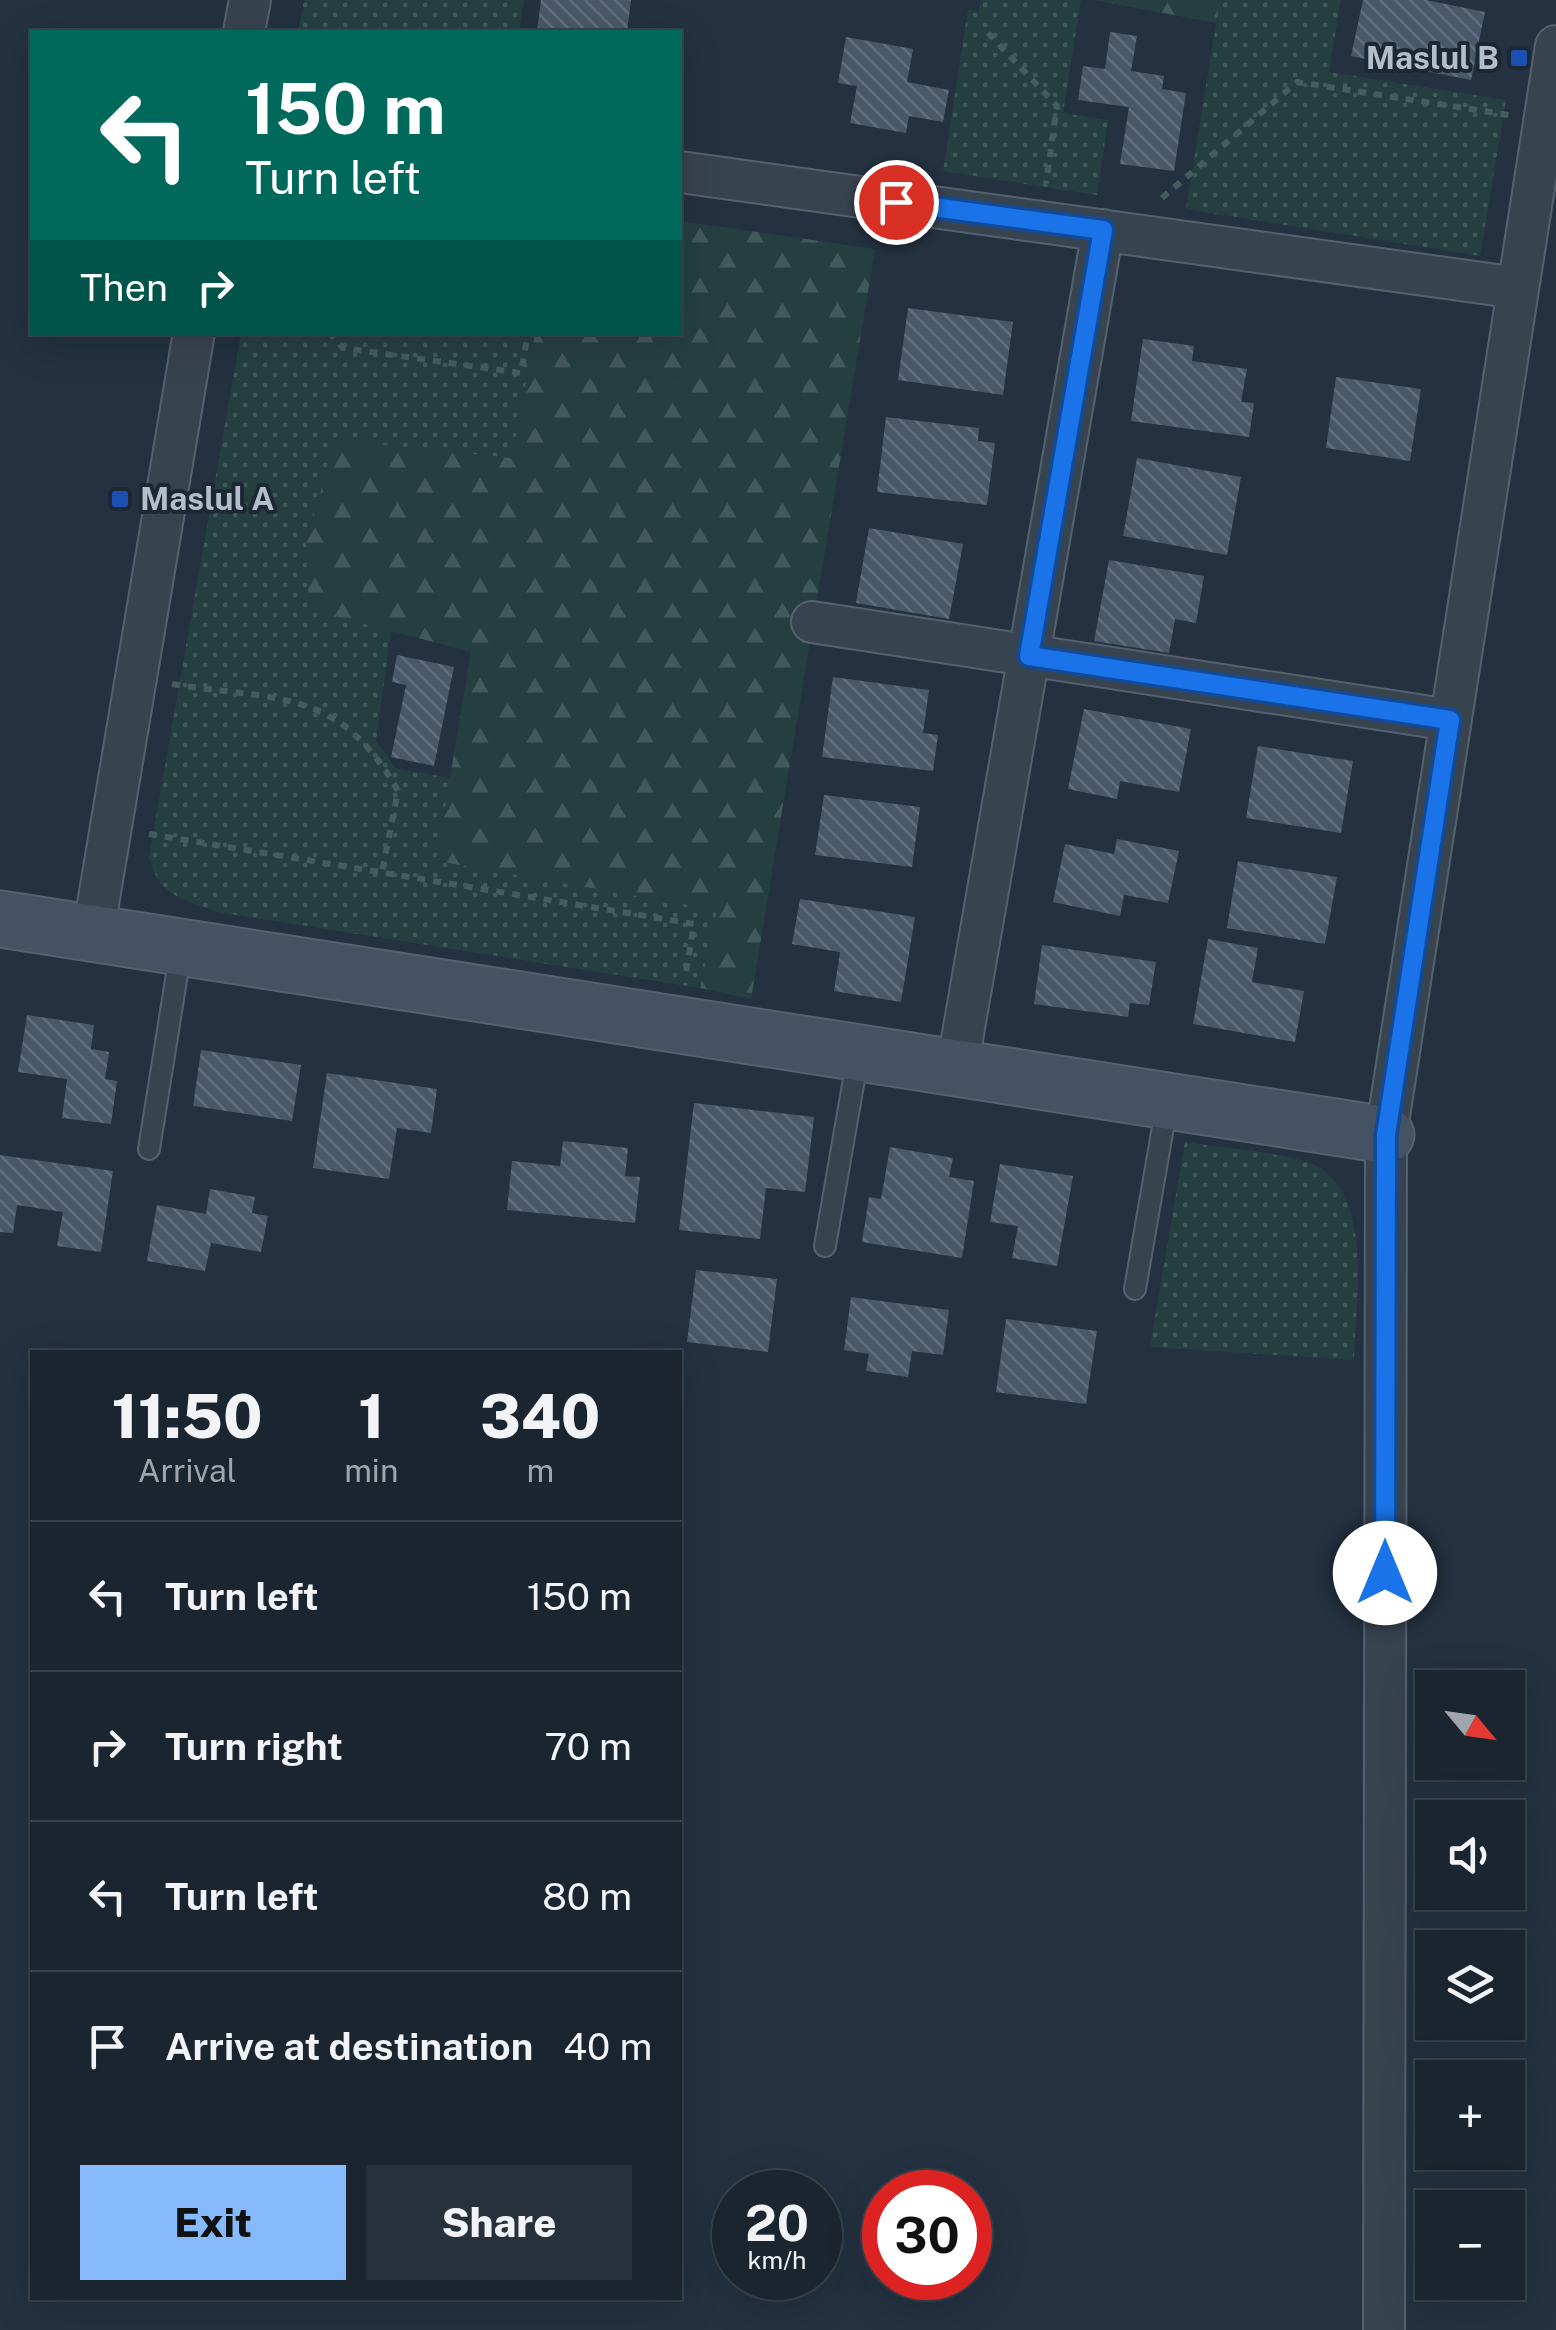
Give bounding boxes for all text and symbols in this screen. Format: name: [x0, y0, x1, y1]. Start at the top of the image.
place label: Maslul B: [1366, 39, 1499, 76]
marker: Maslul B: [1508, 47, 1530, 69]
text: 150 m: [245, 67, 446, 150]
icon: left: [80, 70, 210, 200]
text: Turn left: [245, 151, 421, 204]
pin: [854, 160, 939, 245]
icon: arrive: [869, 175, 924, 230]
icon: right: [188, 260, 243, 315]
text: Then: [80, 265, 168, 310]
place label: Maslul A: [140, 480, 275, 517]
marker: Maslul A: [109, 488, 131, 510]
text: 11:50: [112, 1381, 263, 1452]
text: 1: [358, 1381, 384, 1452]
text: 340: [480, 1381, 600, 1452]
text: Arrival: [138, 1452, 237, 1489]
text: min: [344, 1452, 398, 1489]
text: m: [526, 1452, 554, 1489]
position arrow: [1333, 1521, 1437, 1625]
icon: left: [80, 1569, 135, 1624]
text: Turn left: [165, 1574, 319, 1619]
text: 150 m: [527, 1574, 632, 1619]
north arrow: [1415, 1670, 1525, 1780]
map controls: [1415, 1670, 1525, 2300]
icon: right: [80, 1719, 135, 1774]
text: Turn right: [165, 1724, 343, 1769]
text: 70 m: [545, 1724, 632, 1769]
button: sound: [1415, 1800, 1525, 1910]
icon: left: [80, 1869, 135, 1924]
text: Turn left: [165, 1874, 319, 1919]
text: 80 m: [542, 1874, 632, 1919]
button: layers: [1415, 1930, 1525, 2040]
icon: arrive: [80, 2019, 135, 2074]
text: Arrive at destination: [165, 2024, 533, 2069]
text: 40 m: [563, 2024, 652, 2069]
button: +: [1415, 2060, 1525, 2170]
button: Exit: [80, 2165, 346, 2280]
button: Share: [366, 2165, 632, 2280]
speed limit sign: 30: [862, 2170, 992, 2300]
button: −: [1415, 2190, 1525, 2300]
text: 20: [745, 2193, 809, 2252]
text: km/h: [748, 2245, 806, 2275]

